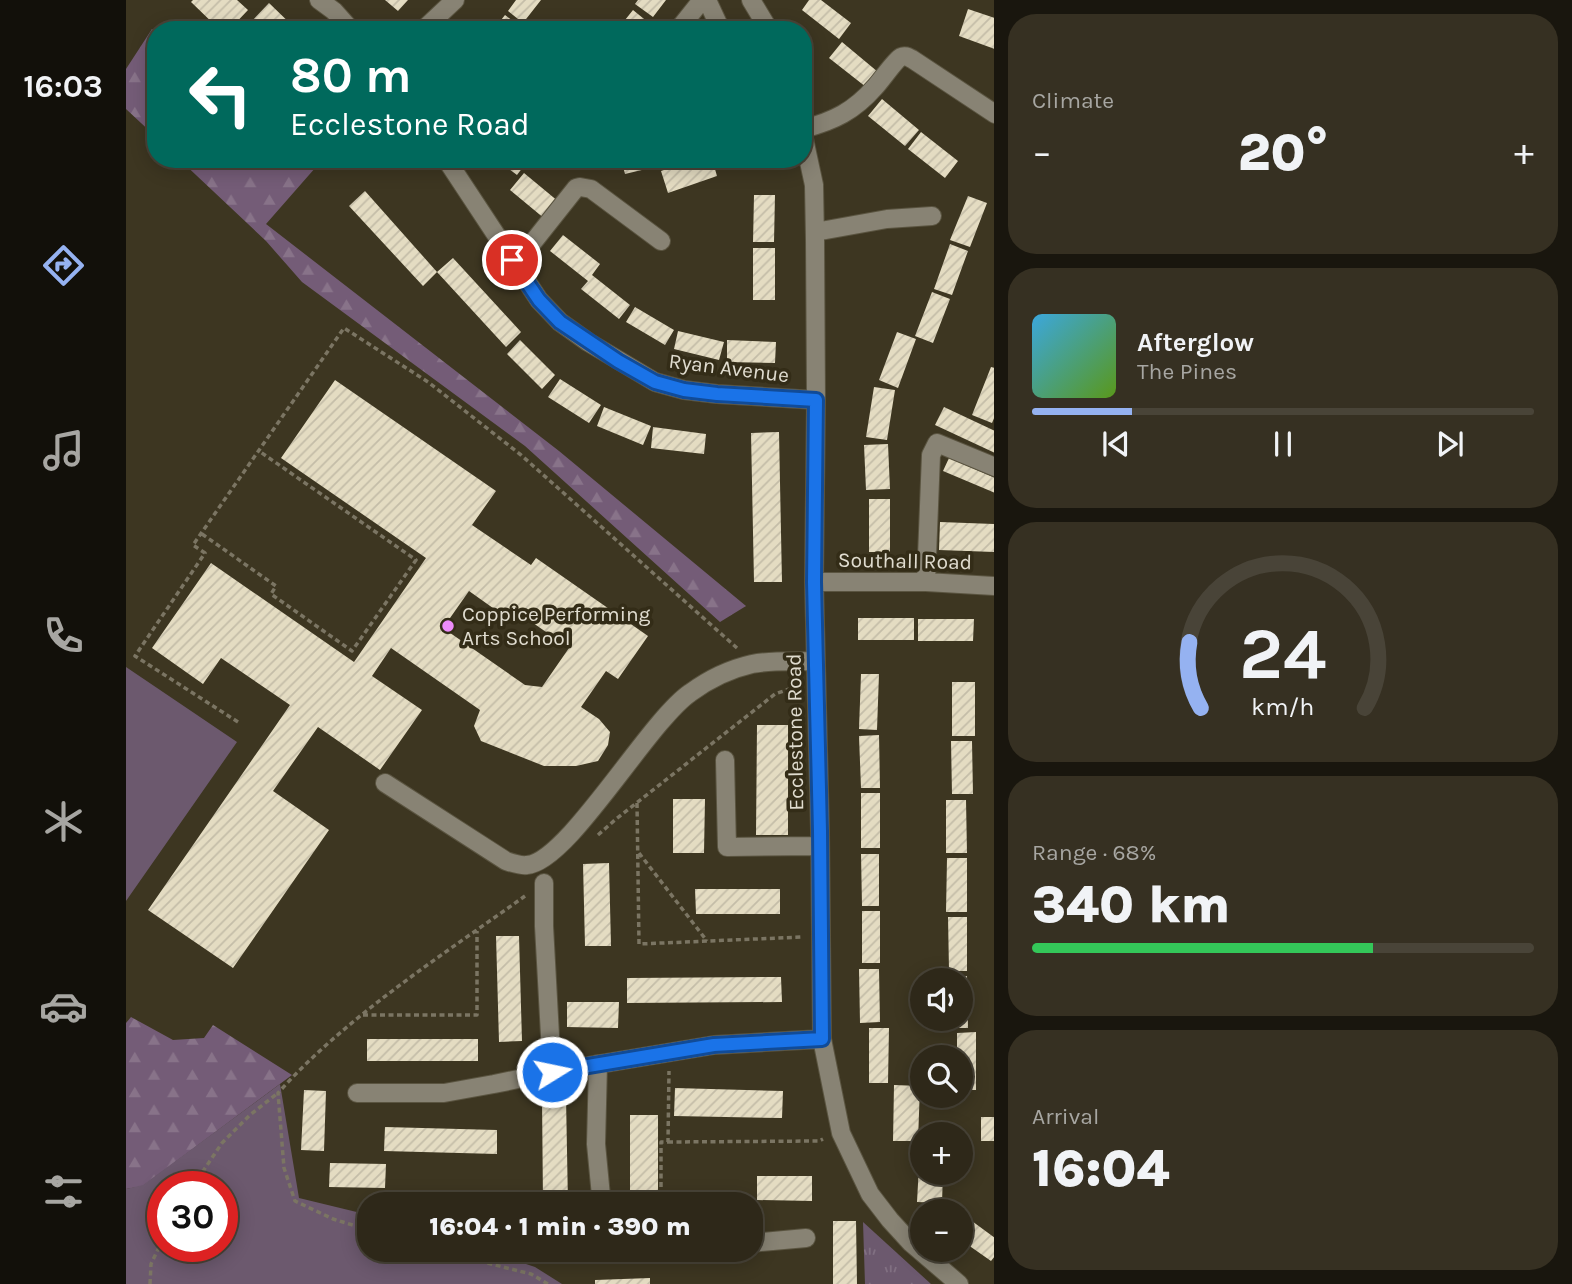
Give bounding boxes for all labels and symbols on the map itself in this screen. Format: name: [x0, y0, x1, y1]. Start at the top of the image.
pin: [482, 230, 542, 290]
street label: Ryan Avenue: [667, 349, 791, 387]
street label: Southall Road: [838, 548, 972, 574]
place label: Coppice Performing Arts School: [462, 602, 651, 650]
marker: Coppice Performing Arts School: [440, 618, 456, 634]
street label: Ecclestone Road: [782, 653, 808, 811]
position arrow: [515, 1035, 589, 1109]
speed limit sign: 30: [147, 1171, 238, 1262]

